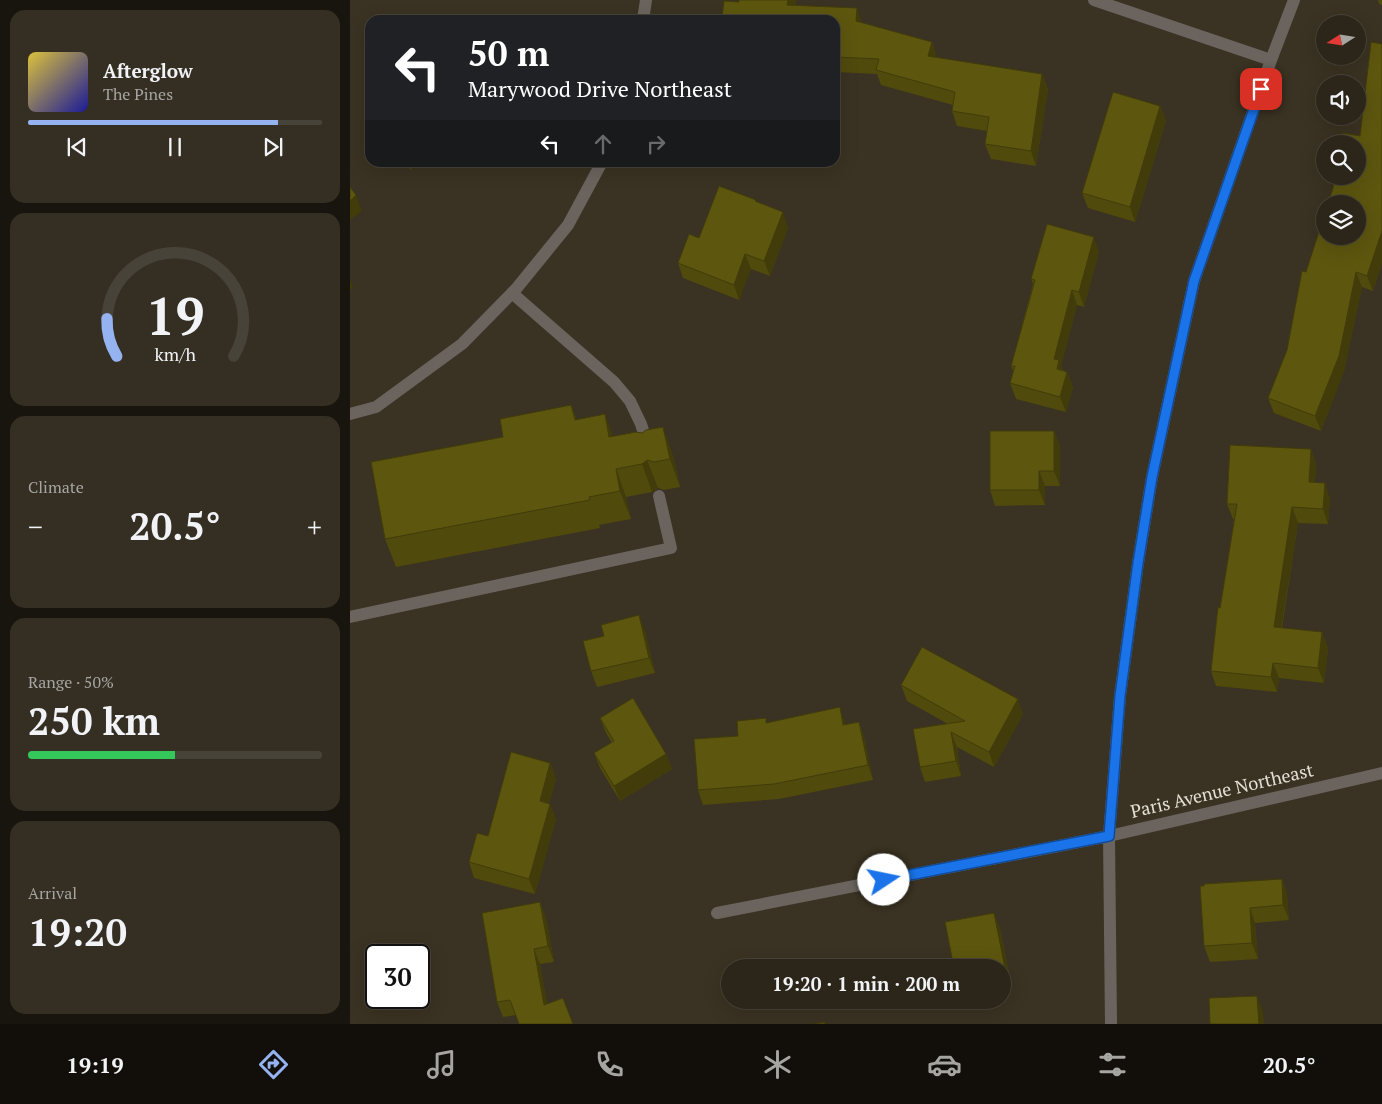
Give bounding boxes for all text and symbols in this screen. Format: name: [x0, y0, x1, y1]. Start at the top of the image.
north arrow: [1316, 15, 1366, 65]
map controls: [1316, 15, 1366, 245]
text: 50 m: [468, 30, 549, 76]
icon: left: [385, 35, 450, 100]
text: Afterglow: [103, 58, 193, 83]
pin: [1240, 68, 1282, 110]
text: Marywood Drive Northeast: [468, 74, 732, 103]
icon: arrive: [1247, 75, 1275, 103]
button: sound: [1316, 75, 1366, 125]
text: The Pines: [103, 83, 173, 105]
icon: left: [536, 130, 564, 158]
icon: ahead: [589, 130, 617, 158]
icon: right: [642, 130, 670, 158]
icon: previous: [63, 133, 91, 161]
icon: pause: [161, 133, 189, 161]
icon: next: [259, 133, 287, 161]
button: search: [1316, 135, 1366, 185]
button: layers: [1316, 195, 1366, 245]
text: 19: [146, 281, 204, 350]
text: km/h: [154, 342, 196, 366]
text: Climate: [28, 476, 84, 498]
text: 20.5°: [129, 501, 221, 551]
text: −: [28, 508, 43, 545]
text: +: [307, 508, 322, 545]
text: Range · 50%: [28, 671, 114, 693]
text: 250 km: [28, 696, 160, 746]
street label: Paris Avenue Northeast: [1128, 757, 1316, 823]
position arrow: [857, 853, 909, 905]
text: Arrival: [28, 882, 77, 904]
text: 19:20: [28, 907, 127, 957]
speed limit sign: 30: [365, 944, 430, 1009]
text: 19:20 · 1 min · 200 m: [772, 971, 960, 996]
icon: directions: [256, 1047, 291, 1082]
icon: music: [424, 1047, 459, 1082]
icon: phone: [592, 1047, 627, 1082]
icon: climate: [760, 1047, 795, 1082]
icon: car: [927, 1047, 962, 1082]
icon: filters: [1095, 1047, 1130, 1082]
text: 19:19: [66, 1050, 124, 1079]
text: 20.5°: [1263, 1050, 1316, 1079]

